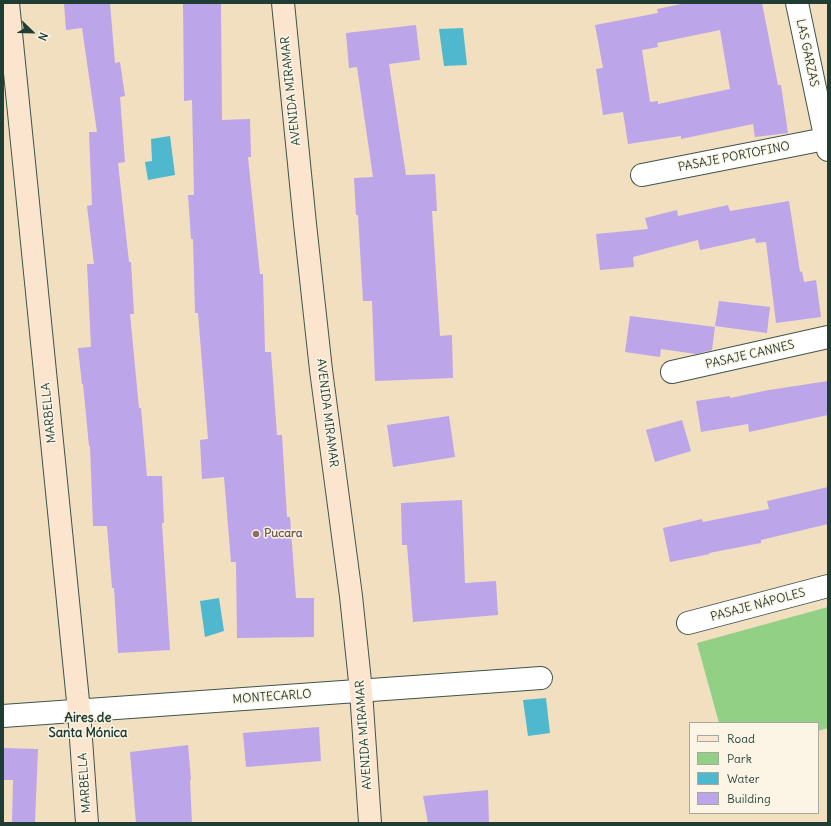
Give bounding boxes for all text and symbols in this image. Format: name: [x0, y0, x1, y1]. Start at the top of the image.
north arrow: [12, 12, 52, 52]
street label: LAS GARZAS: [793, 18, 821, 88]
text: N: [35, 30, 51, 43]
street label: AVENIDA MIRAMAR: [278, 36, 304, 146]
street label: PASAJE PORTOFINO: [677, 139, 791, 175]
street label: PASAJE CANNES: [704, 338, 796, 372]
street label: AVENIDA MIRAMAR: [313, 358, 341, 468]
street label: MARBELLA: [39, 382, 59, 444]
place label: Pucara: [264, 527, 303, 541]
marker: Pucara: [251, 529, 261, 539]
street label: PASAJE NÁPOLES: [709, 585, 807, 625]
street label: AVENIDA MIRAMAR: [353, 680, 375, 790]
street label: MONTECARLO: [232, 687, 312, 707]
district label: Aires de Santa Mónica: [48, 710, 128, 741]
legend: [689, 722, 819, 814]
text: Road: [727, 731, 755, 746]
text: Park: [727, 751, 752, 766]
street label: MARBELLA: [76, 752, 94, 814]
text: Water: [727, 771, 760, 786]
text: Building: [727, 791, 771, 806]

